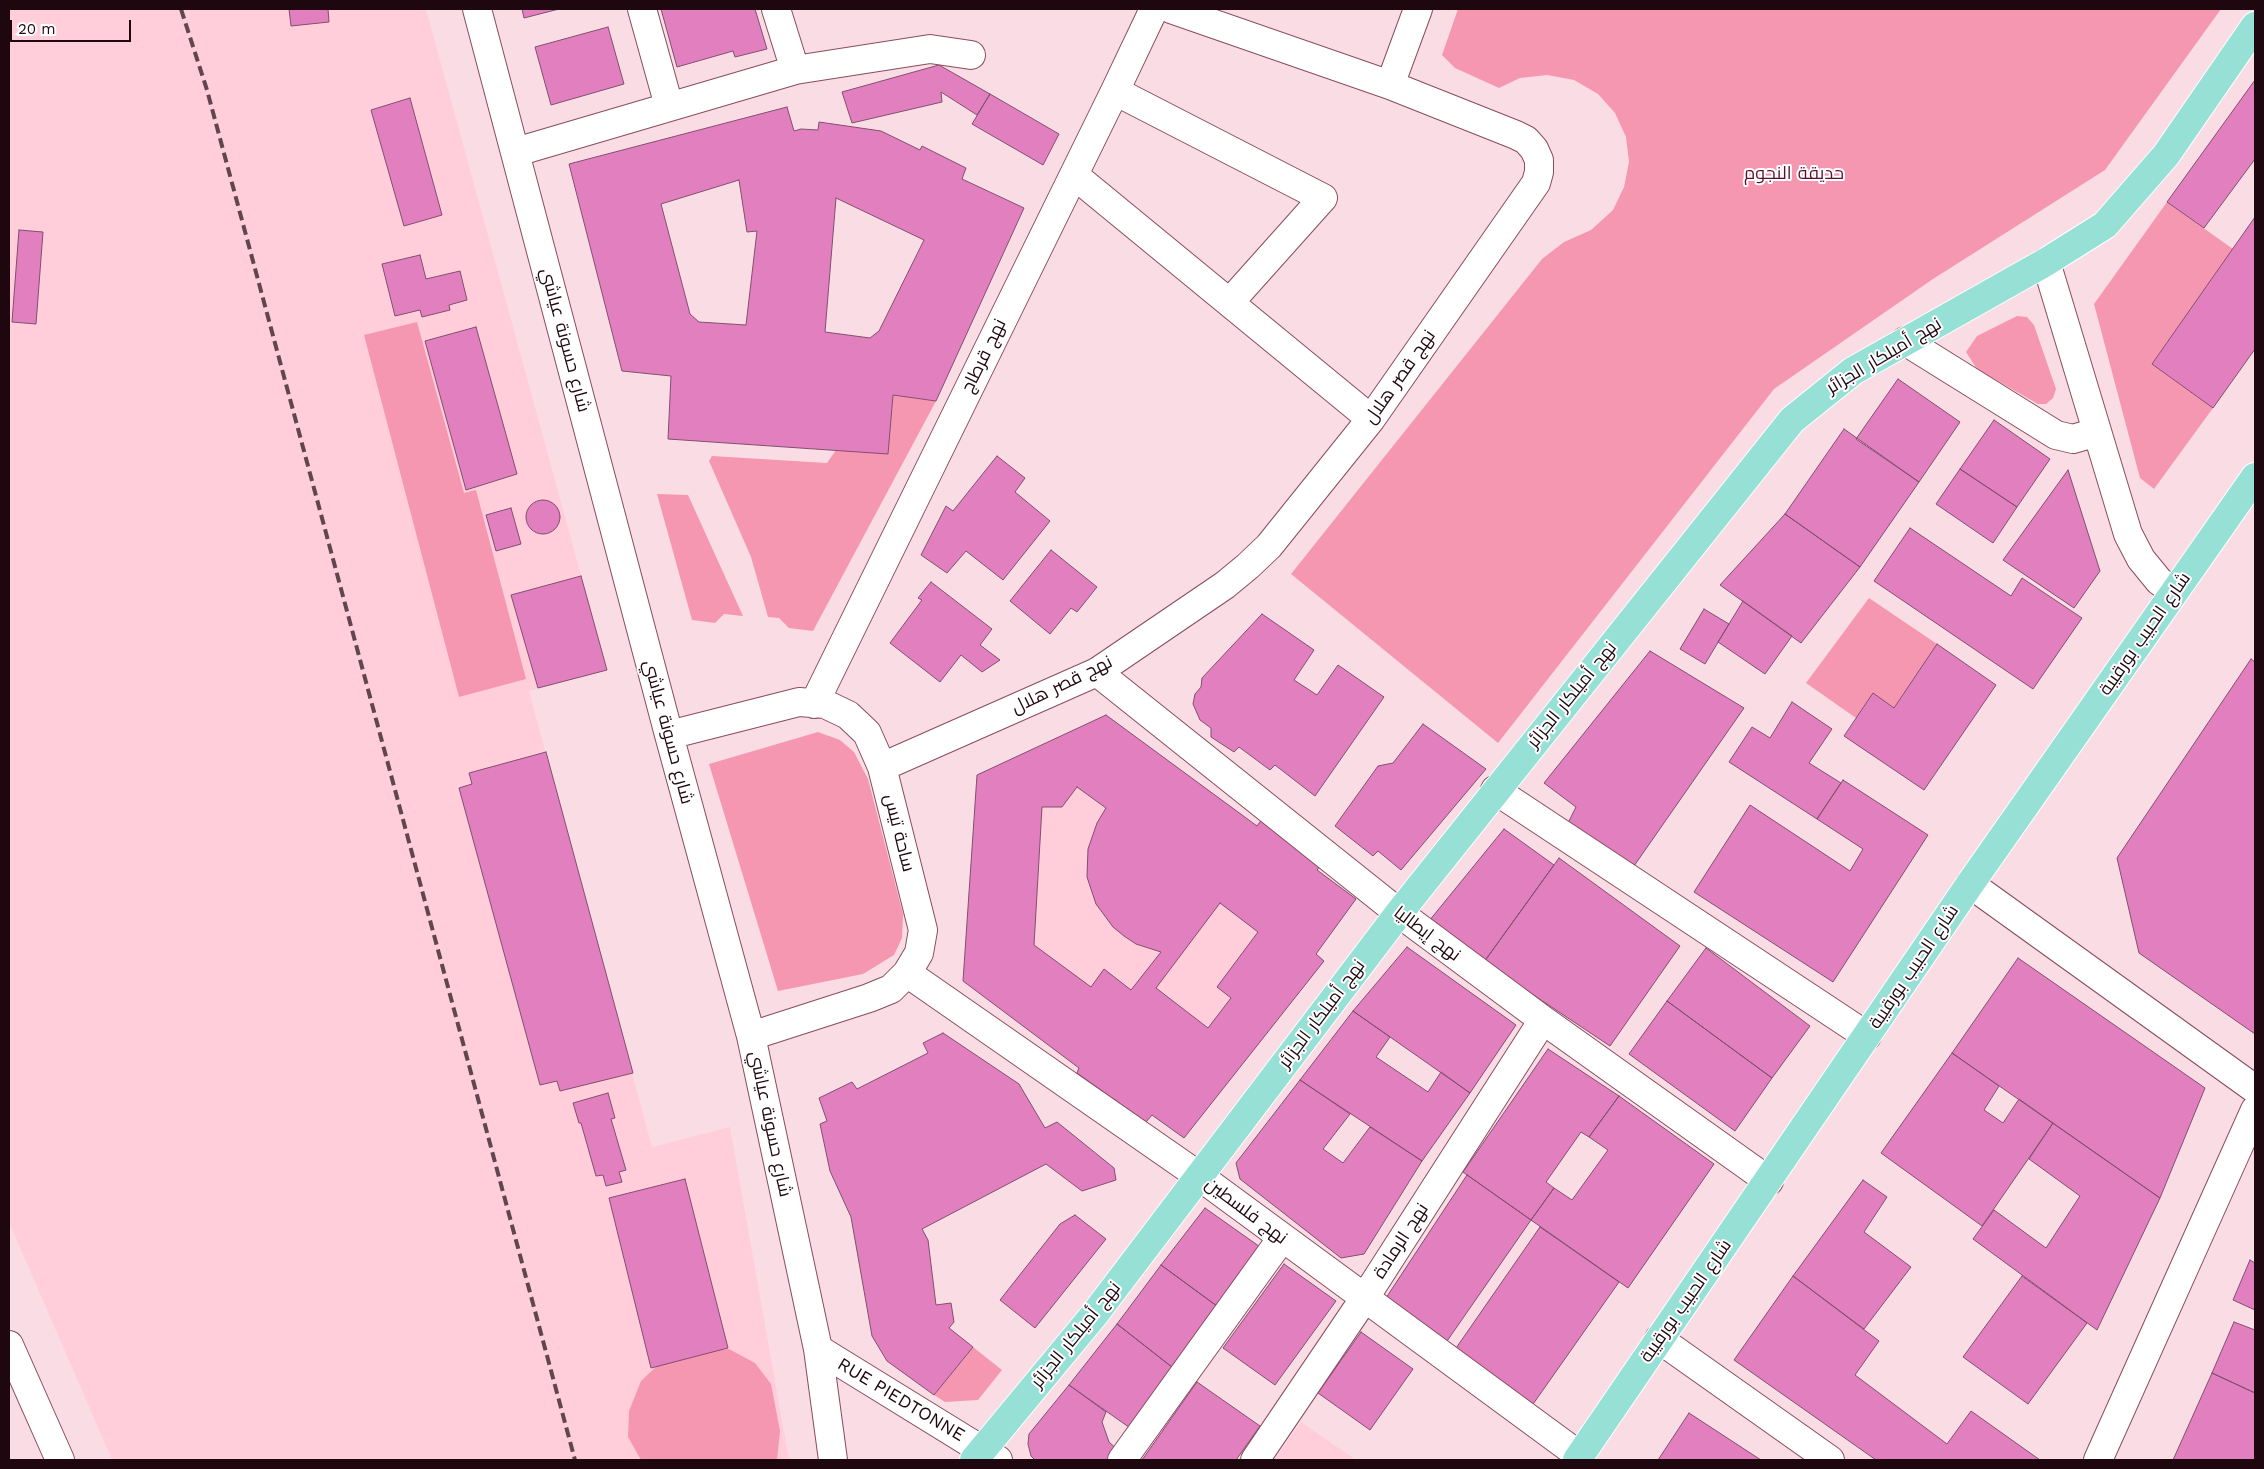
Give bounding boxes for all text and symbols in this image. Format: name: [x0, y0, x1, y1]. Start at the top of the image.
scale bar: [12, 10, 134, 42]
text: 20 m: [18, 20, 56, 38]
park label: حديقة النجوم: [1744, 163, 1844, 185]
street label: شارع حسونة عياشي: [535, 265, 595, 415]
street label: نهج أميلكار الجزائر: [1823, 313, 1945, 399]
street label: نهج قرطاج: [957, 316, 1011, 396]
street label: نهج قصر هلال: [1360, 326, 1440, 428]
street label: شارع الحبيب بورقيبة: [2095, 568, 2195, 700]
street label: نهج أميلكار الجزائر: [1523, 638, 1621, 752]
street label: نهج قصر هلال: [1008, 651, 1116, 719]
street label: شارع حسونة عياشي: [638, 657, 698, 807]
street label: ساحة تيس: [879, 792, 919, 874]
street label: شارع الحبيب بورقيبة: [1865, 901, 1963, 1033]
street label: نهج إيطاليا: [1389, 902, 1465, 966]
street label: نهج أميلكار الجزائر: [1274, 955, 1370, 1073]
street label: شارع حسونة عياشي: [744, 1049, 796, 1199]
street label: نهج فلسطين: [1201, 1173, 1291, 1249]
street label: نهج الرمادة: [1369, 1199, 1433, 1283]
street label: شارع الحبيب بورقيبة: [1636, 1235, 1736, 1367]
street label: نهج أميلكار الجزائر: [1027, 1278, 1125, 1392]
street label: RUE PIEDTONNE: [833, 1354, 969, 1446]

